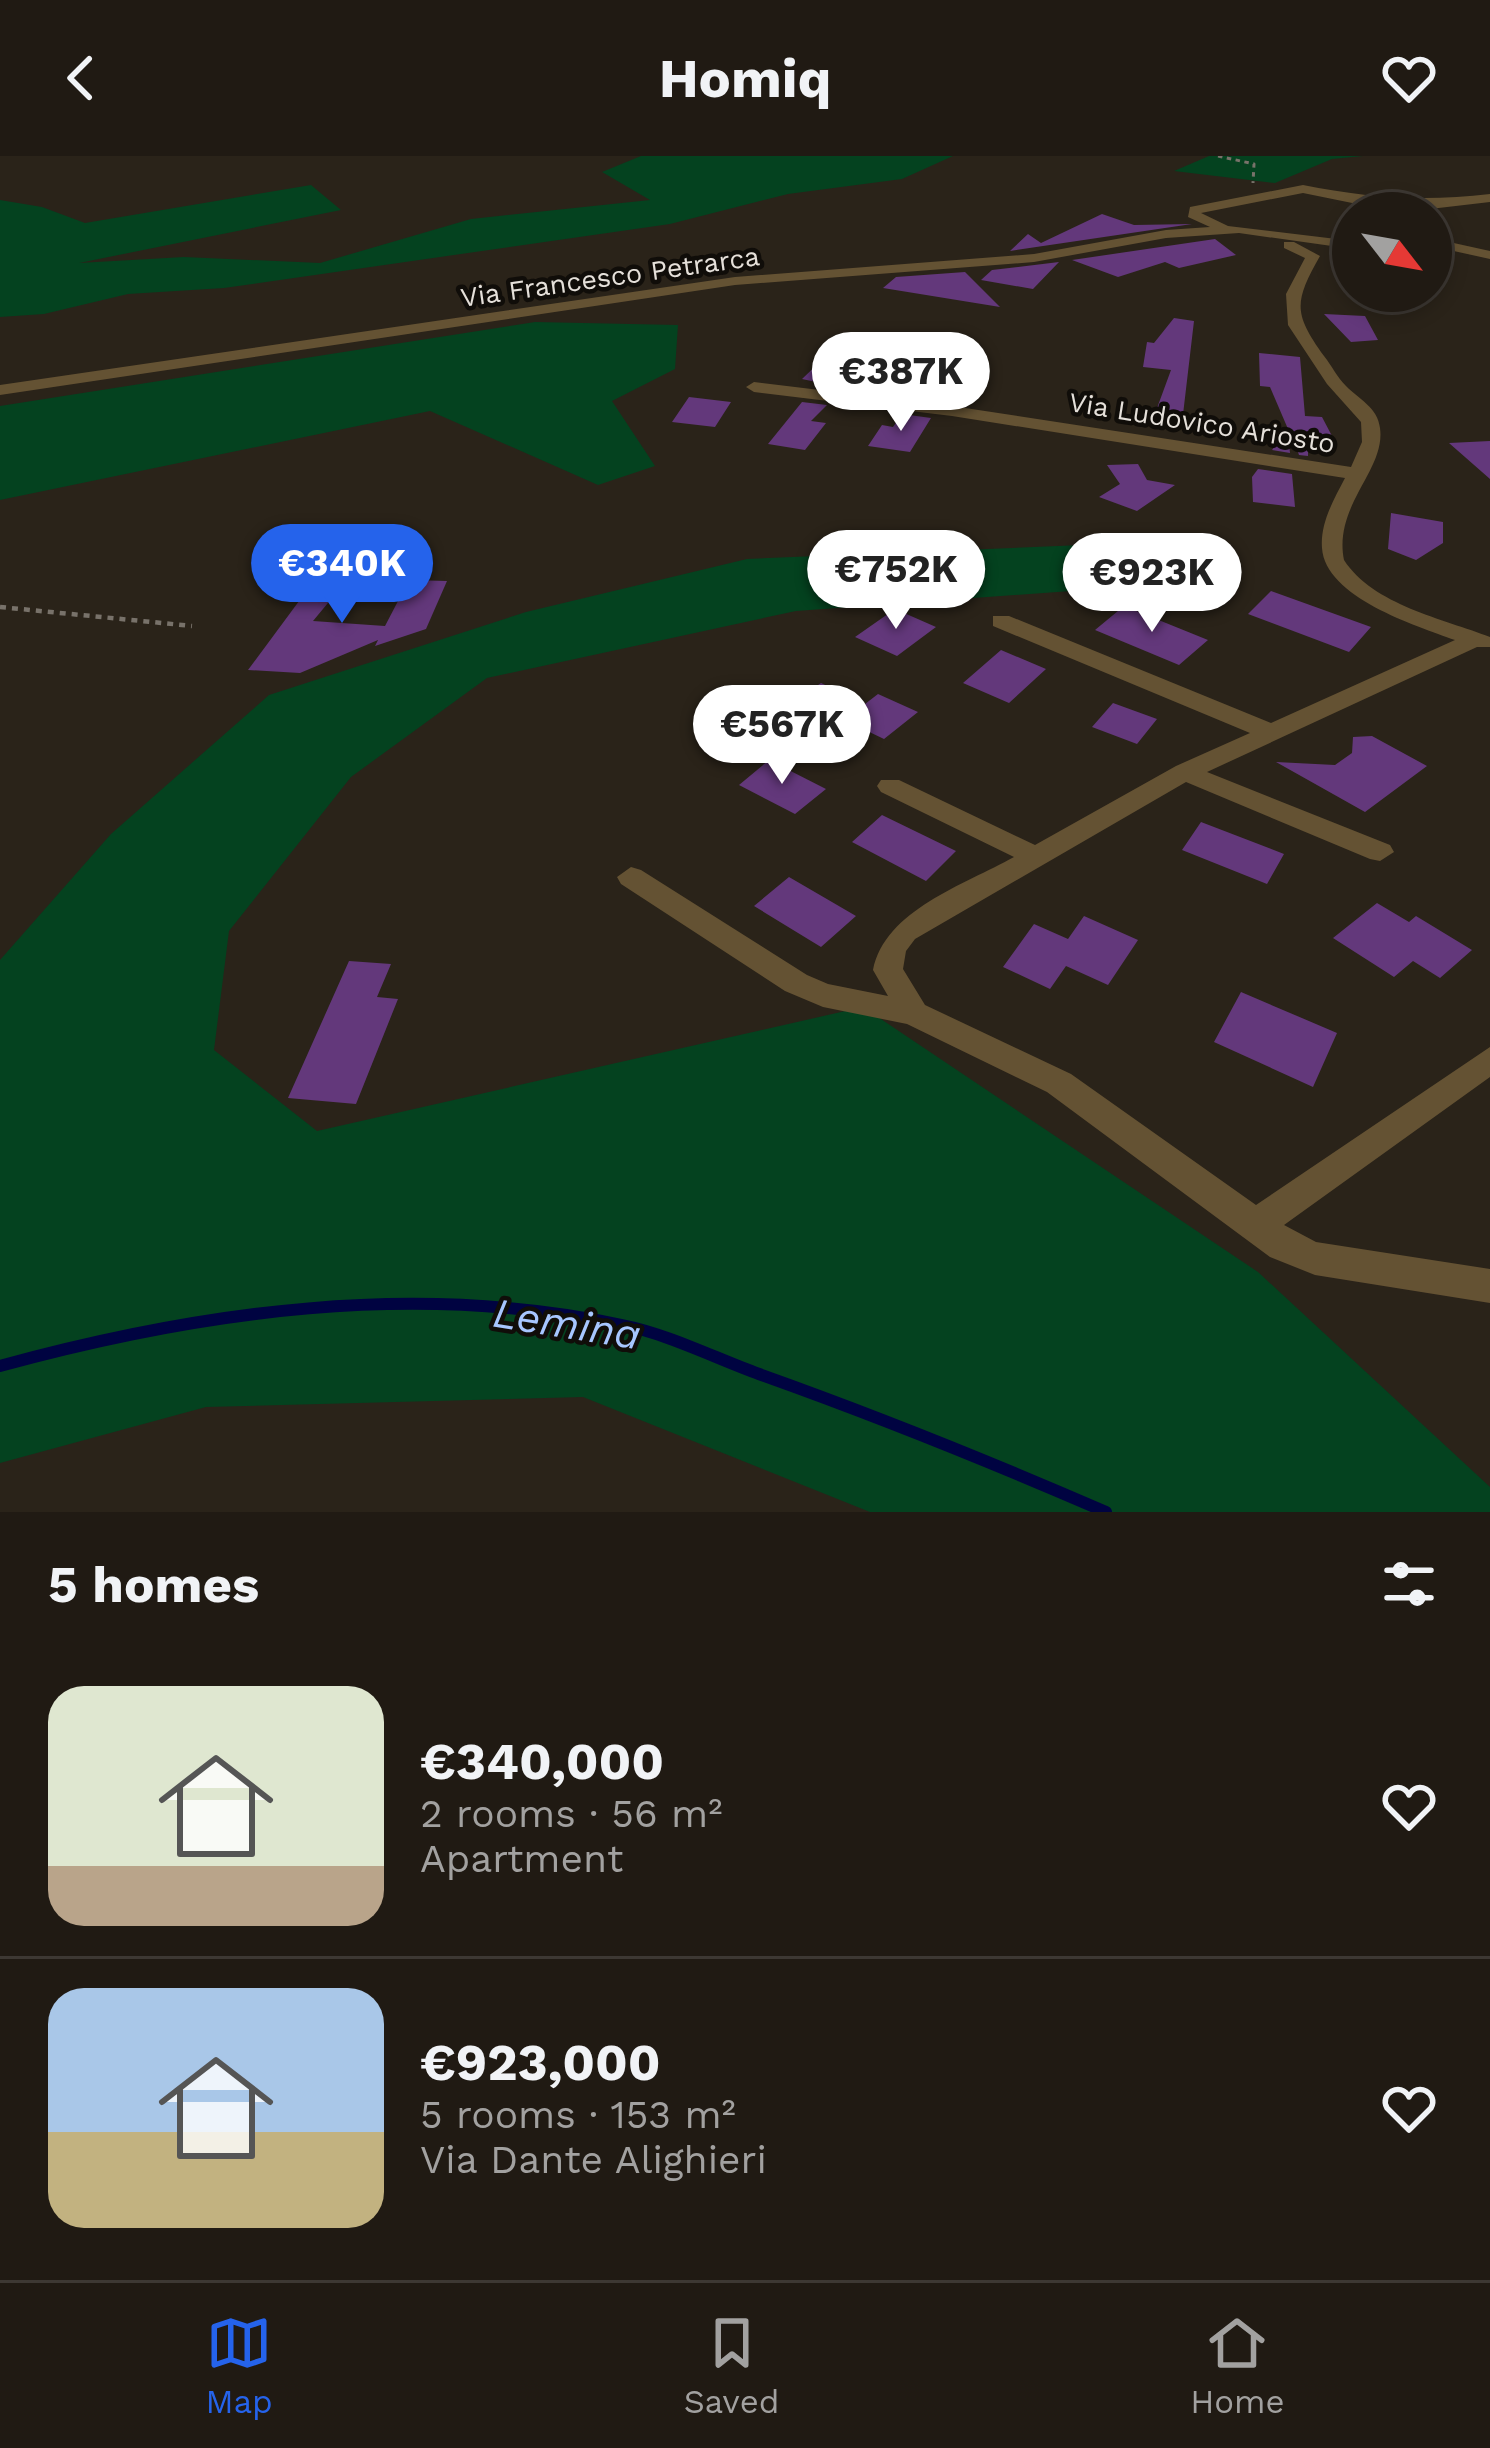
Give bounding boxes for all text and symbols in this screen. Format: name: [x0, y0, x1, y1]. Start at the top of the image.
icon: back: [48, 45, 114, 111]
icon: heart: [1376, 45, 1442, 111]
text: Homiq: [659, 47, 831, 110]
north arrow: [1332, 192, 1452, 312]
map controls: [1332, 192, 1452, 312]
street label: Via Francesco Petrarca: [458, 240, 762, 314]
pin: €387K: [817, 332, 985, 434]
text: €387K: [839, 348, 963, 393]
street label: Via Ludovico Ariosto: [1067, 386, 1337, 460]
pin: €340K: [258, 524, 426, 626]
pin: €752K: [812, 530, 980, 632]
pin: €923K: [1068, 533, 1236, 635]
text: €340K: [278, 540, 406, 585]
text: €752K: [834, 546, 958, 591]
text: €923K: [1090, 549, 1214, 594]
pin: €567K: [698, 685, 866, 787]
text: €567K: [720, 701, 844, 746]
water label: Lemina: [490, 1288, 644, 1359]
icon: filters: [1376, 1551, 1442, 1617]
text: 5 homes: [48, 1555, 259, 1614]
text: €340,000: [420, 1732, 664, 1791]
icon: home: [144, 1734, 288, 1878]
icon: heart: [1376, 1773, 1442, 1839]
text: 2 rooms · 56 m²: [420, 1791, 722, 1836]
text: Apartment: [420, 1836, 623, 1881]
text: €923,000: [420, 2033, 661, 2092]
icon: home: [144, 2036, 288, 2180]
icon: heart: [1376, 2075, 1442, 2141]
text: 5 rooms · 153 m²: [420, 2092, 736, 2137]
text: Via Dante Alighieri: [420, 2137, 767, 2182]
tab: Map: [205, 2310, 273, 2421]
tab: Saved: [684, 2310, 779, 2421]
tab: Home: [1190, 2310, 1285, 2421]

